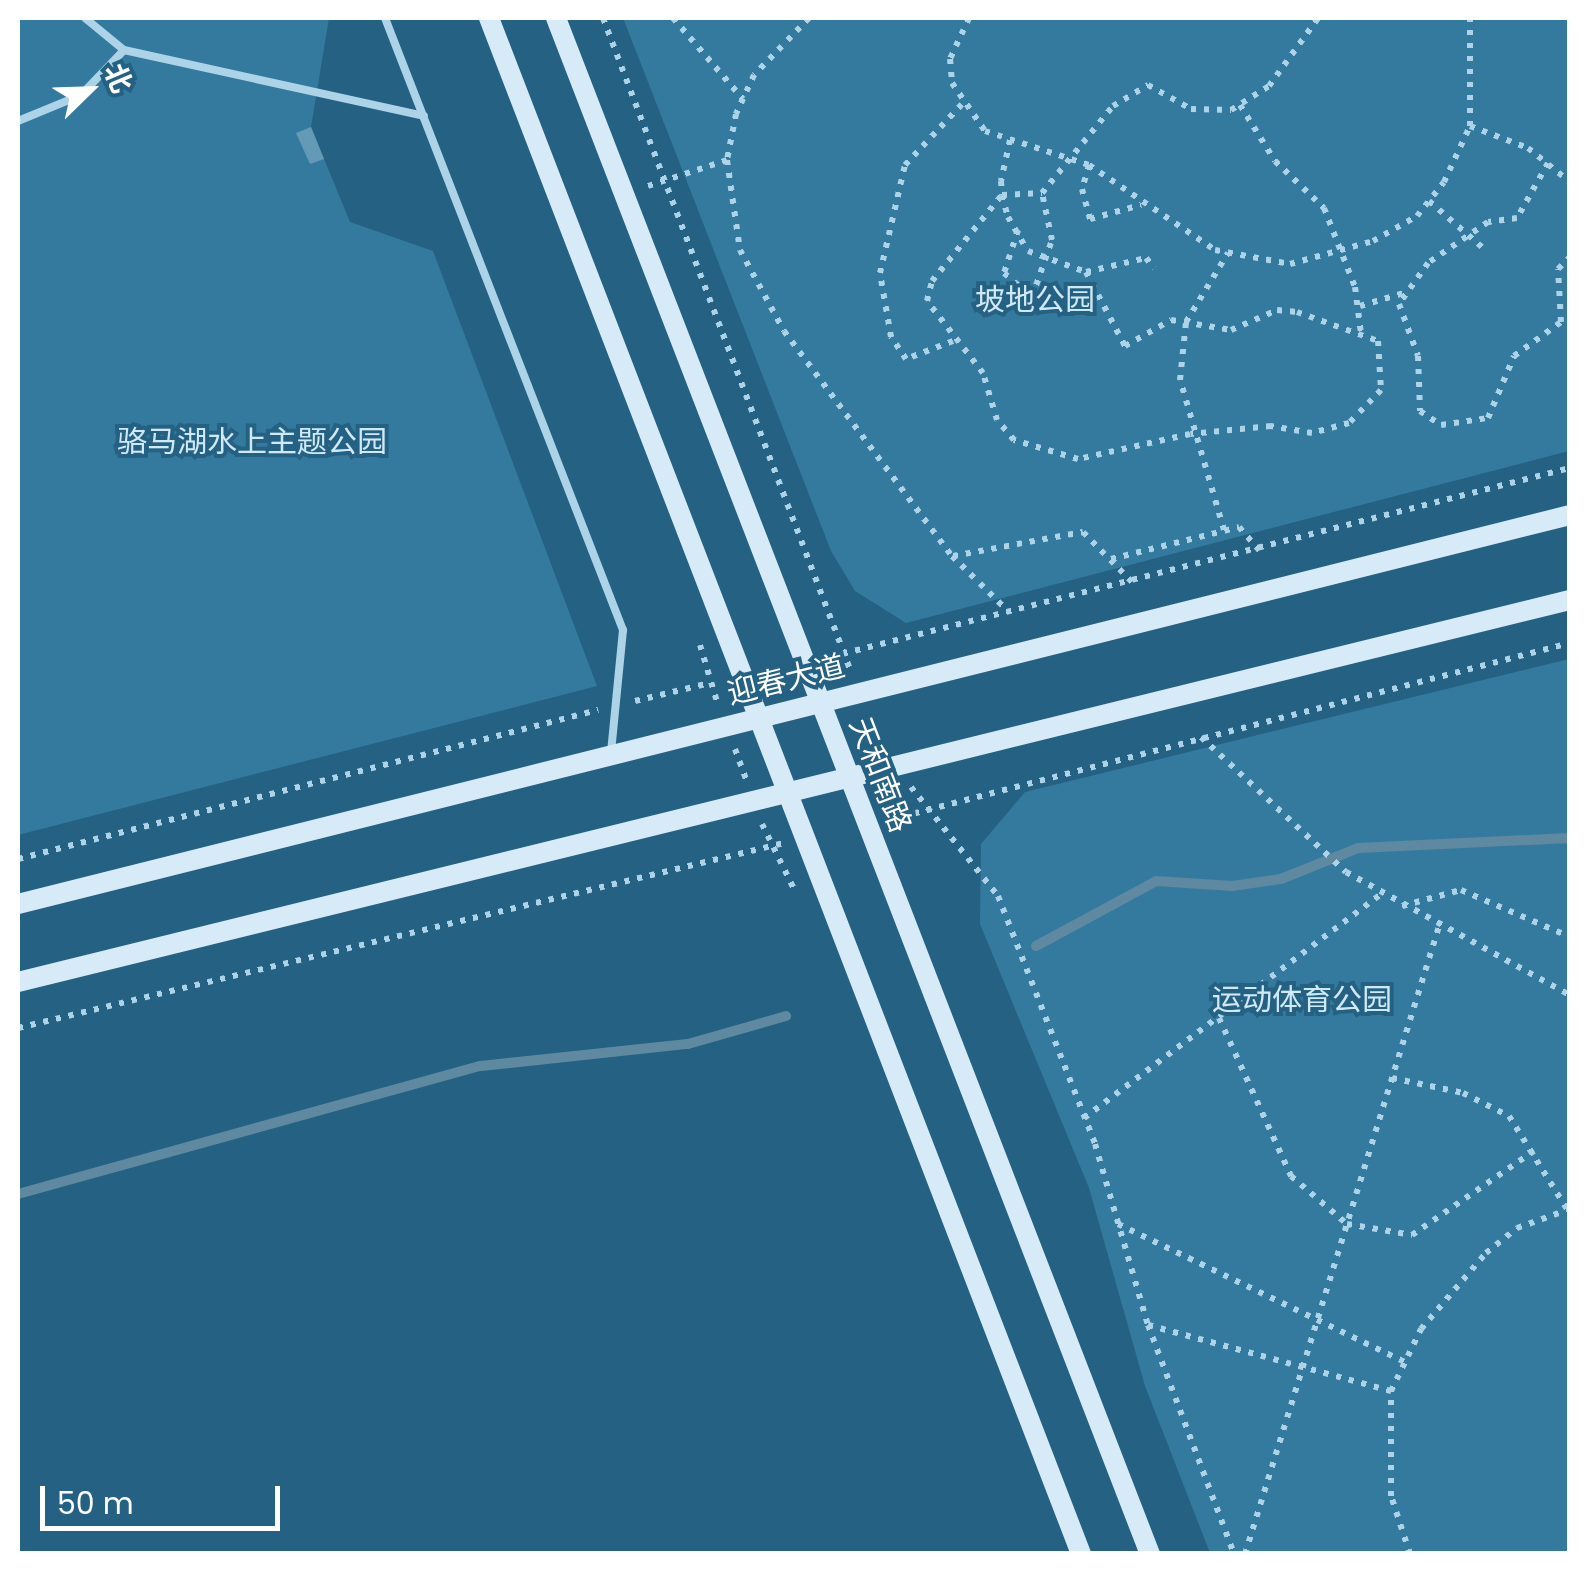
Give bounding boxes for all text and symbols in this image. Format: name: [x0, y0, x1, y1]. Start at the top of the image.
north arrow: [40, 40, 140, 140]
text: 北: [95, 58, 141, 99]
park label: 坡地公园: [975, 282, 1095, 318]
park label: 骆马湖水上主题公园: [117, 424, 387, 460]
street label: 迎春大道: [723, 648, 849, 712]
street label: 天和南路: [842, 713, 918, 837]
park label: 运动体育公园: [1212, 982, 1392, 1018]
scale bar: [45, 1466, 285, 1528]
text: 50 m: [57, 1482, 134, 1525]

